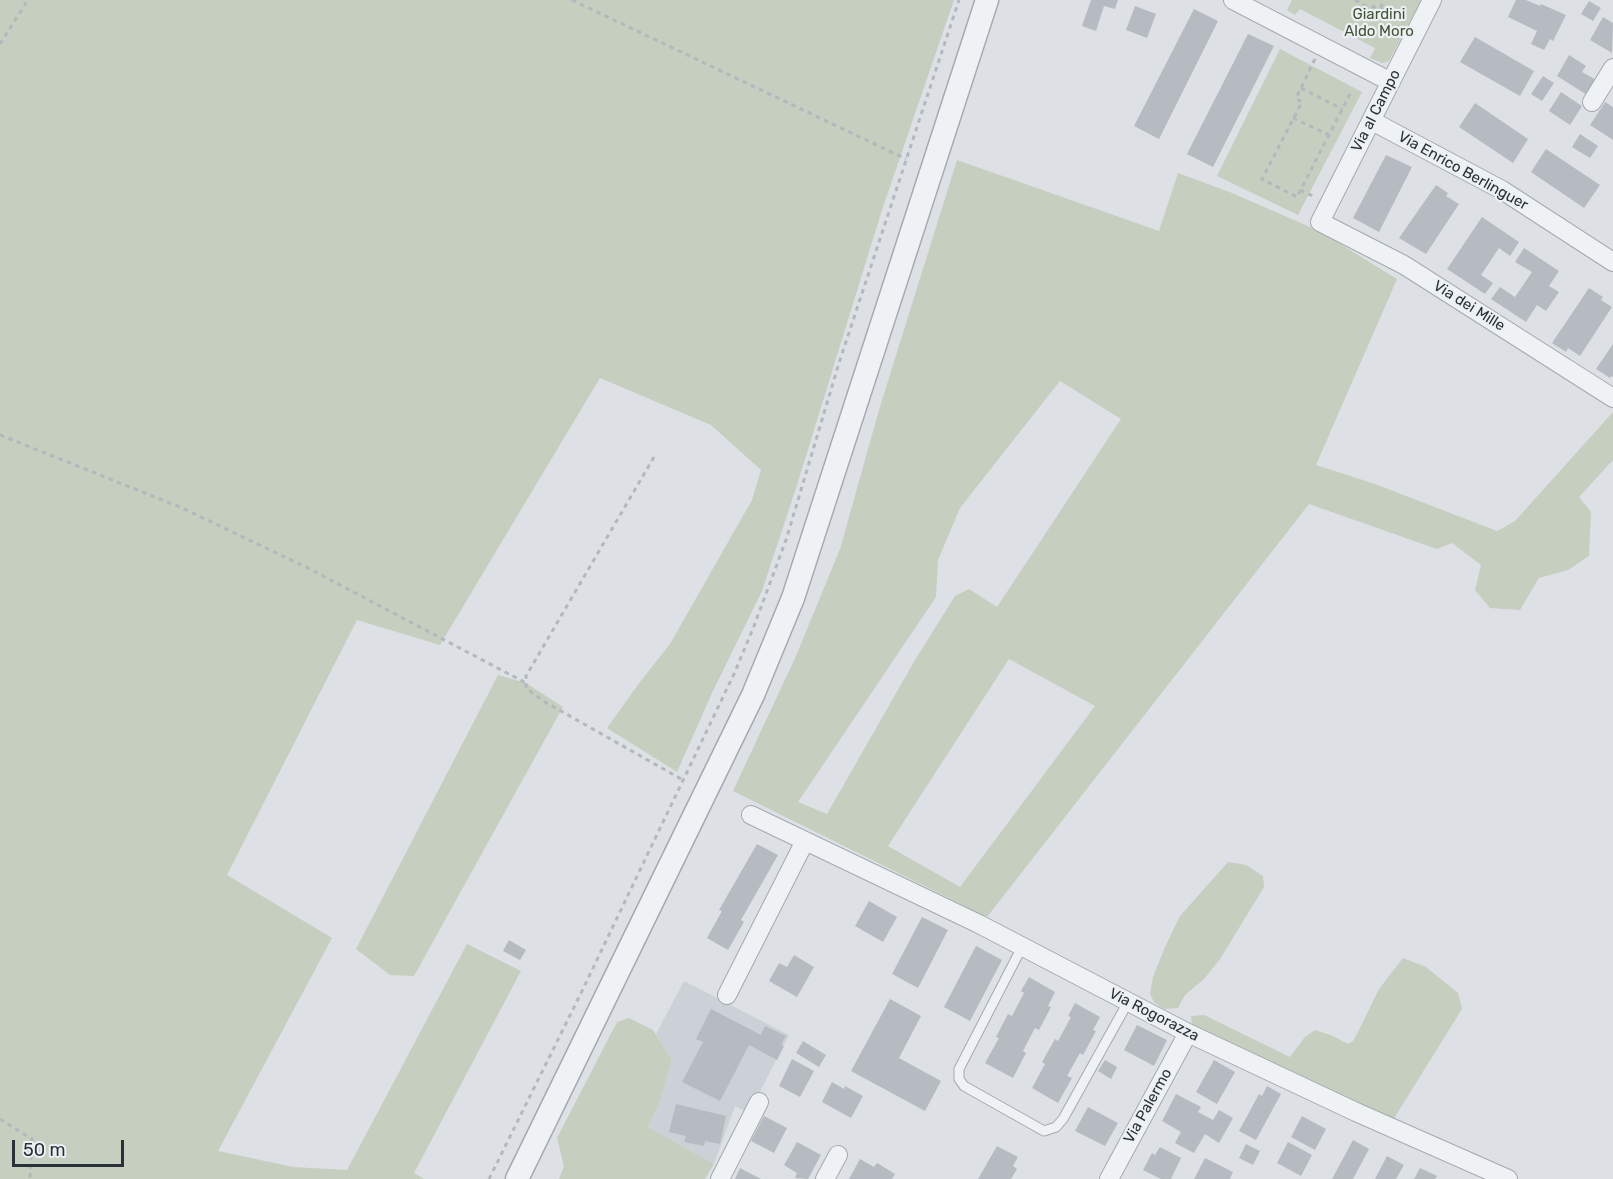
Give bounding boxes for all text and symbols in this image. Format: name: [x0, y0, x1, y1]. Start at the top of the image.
park label: Giardini Aldo Moro: [1344, 6, 1414, 41]
street label: Via al Campo: [1348, 67, 1404, 155]
street label: Via Enrico Berlinguer: [1395, 128, 1531, 214]
street label: Via dei Mille: [1430, 277, 1508, 335]
street label: Via Rogorazza: [1106, 985, 1202, 1045]
street label: Via Palermo: [1120, 1065, 1176, 1147]
scale bar: [15, 1128, 128, 1166]
text: 50 m: [23, 1139, 66, 1161]

